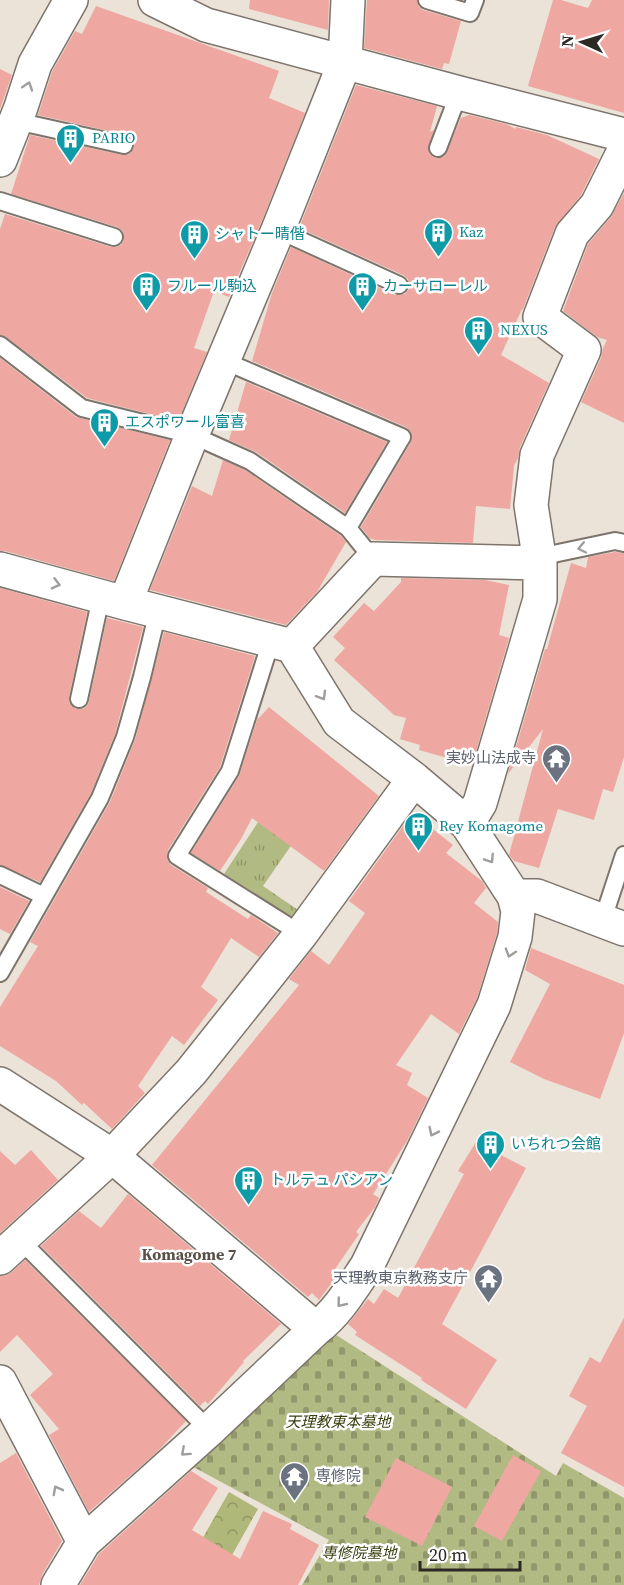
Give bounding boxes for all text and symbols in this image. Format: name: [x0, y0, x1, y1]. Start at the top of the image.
north arrow: [552, 12, 612, 72]
text: N: [556, 34, 578, 48]
one-way arrow: [21, 81, 34, 92]
building icon: PARIO: [55, 122, 87, 164]
place label: PARIO: [92, 127, 135, 148]
building icon: Kaz: [422, 216, 454, 258]
building icon: シャトー晴偕: [178, 218, 210, 260]
place label: Kaz: [459, 221, 483, 242]
place label: シャトー晴偕: [215, 223, 305, 244]
building icon: フルール駒込: [130, 270, 162, 312]
building icon: カーサローレル: [346, 270, 378, 312]
place label: フルール駒込: [167, 275, 257, 296]
place label: カーサローレル: [383, 275, 488, 296]
building icon: NEXUS: [463, 314, 495, 356]
place label: NEXUS: [500, 319, 548, 340]
building icon: エスポワール富喜: [88, 406, 120, 448]
place label: エスポワール富喜: [125, 411, 245, 432]
one-way arrow: [577, 541, 587, 554]
one-way arrow: [51, 577, 61, 589]
one-way arrow: [315, 690, 327, 700]
temple icon: 実妙山法成寺: [541, 742, 573, 784]
place label: 実妙山法成寺: [446, 747, 536, 768]
building icon: Rey Komagome: [402, 810, 434, 852]
place label: Rey Komagome: [439, 815, 544, 836]
one-way arrow: [482, 853, 493, 864]
one-way arrow: [505, 947, 517, 958]
one-way arrow: [429, 1126, 440, 1136]
building icon: いちれつ会館: [474, 1128, 506, 1170]
place label: いちれつ会館: [511, 1133, 601, 1154]
building icon: トルテュ パシアン: [233, 1164, 265, 1206]
place label: トルテュ パシアン: [270, 1169, 393, 1190]
district label: Komagome 7: [142, 1243, 237, 1265]
temple icon: 天理教東京教務支庁: [473, 1262, 505, 1304]
place label: 天理教東京教務支庁: [333, 1267, 468, 1288]
one-way arrow: [337, 1296, 348, 1307]
park label: 天理教東本墓地: [285, 1411, 392, 1432]
one-way arrow: [181, 1445, 192, 1456]
temple icon: 専修院: [279, 1460, 311, 1502]
place label: 専修院: [316, 1465, 361, 1486]
one-way arrow: [53, 1486, 64, 1496]
scale bar: [420, 1534, 520, 1572]
park label: 専修院墓地: [321, 1542, 398, 1563]
text: 20 m: [429, 1542, 467, 1567]

